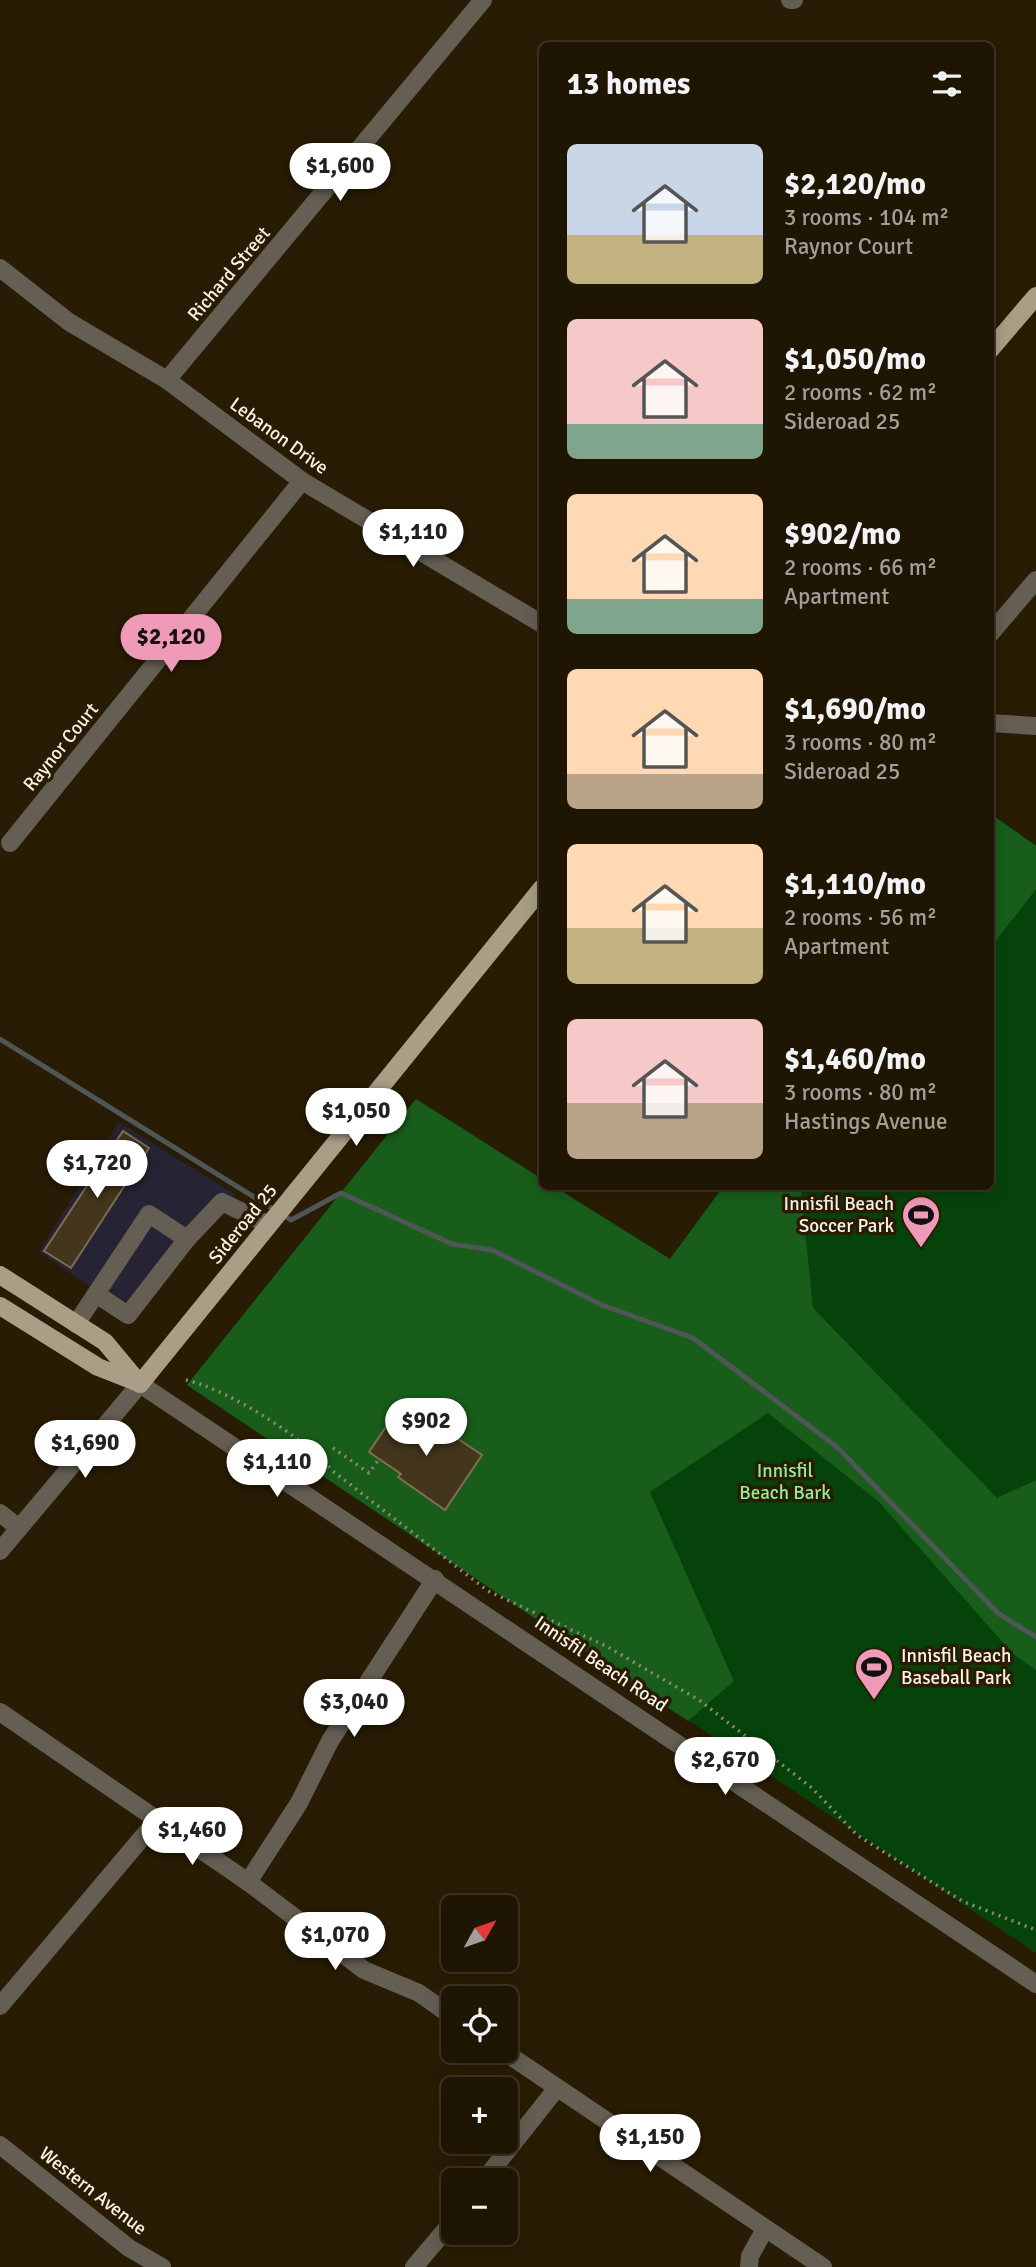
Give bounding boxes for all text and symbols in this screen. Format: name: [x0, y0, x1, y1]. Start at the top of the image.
icon: filters: [928, 65, 966, 103]
text: 13 homes: [567, 66, 690, 103]
pin: $1,600: [283, 144, 397, 203]
text: $1,600: [306, 151, 374, 180]
text: $2,120/mo: [784, 166, 926, 203]
icon: home: [623, 172, 707, 256]
text: 3 rooms · 104 m²: [784, 203, 949, 232]
street label: Richard Street: [183, 222, 276, 326]
text: Raynor Court: [784, 232, 913, 261]
text: $1,050/mo: [784, 341, 926, 378]
icon: home: [623, 347, 707, 431]
text: 2 rooms · 62 m²: [784, 378, 937, 407]
street label: Lebanon Drive: [225, 392, 333, 480]
text: Sideroad 25: [784, 407, 900, 436]
pin: $1,110: [356, 510, 470, 569]
text: $902/mo: [784, 516, 901, 553]
text: $1,110: [379, 517, 447, 546]
icon: home: [623, 522, 707, 606]
text: 2 rooms · 66 m²: [784, 553, 937, 582]
text: Apartment: [784, 582, 889, 611]
pin: $2,120: [114, 614, 228, 674]
text: $2,120: [137, 622, 205, 651]
text: $1,690/mo: [784, 691, 926, 728]
icon: home: [623, 697, 707, 781]
street label: Raynor Court: [18, 698, 104, 796]
text: 3 rooms · 80 m²: [784, 728, 937, 757]
text: Sideroad 25: [784, 757, 900, 786]
text: $1,110/mo: [784, 866, 926, 903]
icon: home: [623, 872, 707, 956]
text: 2 rooms · 56 m²: [784, 903, 937, 932]
text: Apartment: [784, 932, 889, 961]
text: $1,460/mo: [784, 1041, 926, 1078]
icon: home: [623, 1047, 707, 1131]
text: 3 rooms · 80 m²: [784, 1078, 937, 1107]
pin: $1,050: [299, 1088, 413, 1148]
text: $1,050: [322, 1096, 390, 1125]
text: Hastings Avenue: [784, 1107, 947, 1136]
pin: $1,720: [40, 1140, 154, 1200]
text: $1,720: [63, 1148, 131, 1177]
street label: Sideroad 25: [203, 1179, 283, 1269]
place label: Innisfil Beach Soccer Park: [784, 1192, 894, 1238]
sports icon: Innisfil Beach Soccer Park: [900, 1194, 942, 1249]
pin: $902: [385, 1398, 467, 1458]
text: $902: [401, 1406, 451, 1435]
pin: $1,690: [28, 1420, 142, 1480]
text: $1,690: [51, 1428, 119, 1457]
pin: $1,110: [220, 1440, 334, 1499]
text: $1,110: [243, 1447, 311, 1476]
park label: Innisfil Beach Bark: [739, 1459, 831, 1505]
street label: Innisfil Beach Road: [530, 1611, 672, 1717]
place label: Innisfil Beach Baseball Park: [901, 1644, 1012, 1690]
sports icon: Innisfil Beach Baseball Park: [853, 1646, 895, 1701]
pin: $3,040: [297, 1680, 411, 1739]
text: $3,040: [320, 1687, 388, 1716]
pin: $2,670: [668, 1738, 782, 1797]
text: $2,670: [691, 1745, 759, 1774]
pin: $1,460: [135, 1808, 249, 1867]
text: $1,460: [158, 1815, 226, 1844]
north arrow: [441, 1895, 518, 1972]
map controls: [441, 1895, 518, 2245]
pin: $1,070: [278, 1912, 392, 1972]
text: $1,070: [301, 1920, 369, 1949]
button: locate: [441, 1986, 518, 2063]
button: +: [441, 2077, 518, 2154]
pin: $1,150: [593, 2114, 707, 2174]
text: $1,150: [616, 2122, 684, 2151]
street label: Western Avenue: [34, 2141, 152, 2241]
button: −: [441, 2168, 518, 2245]

